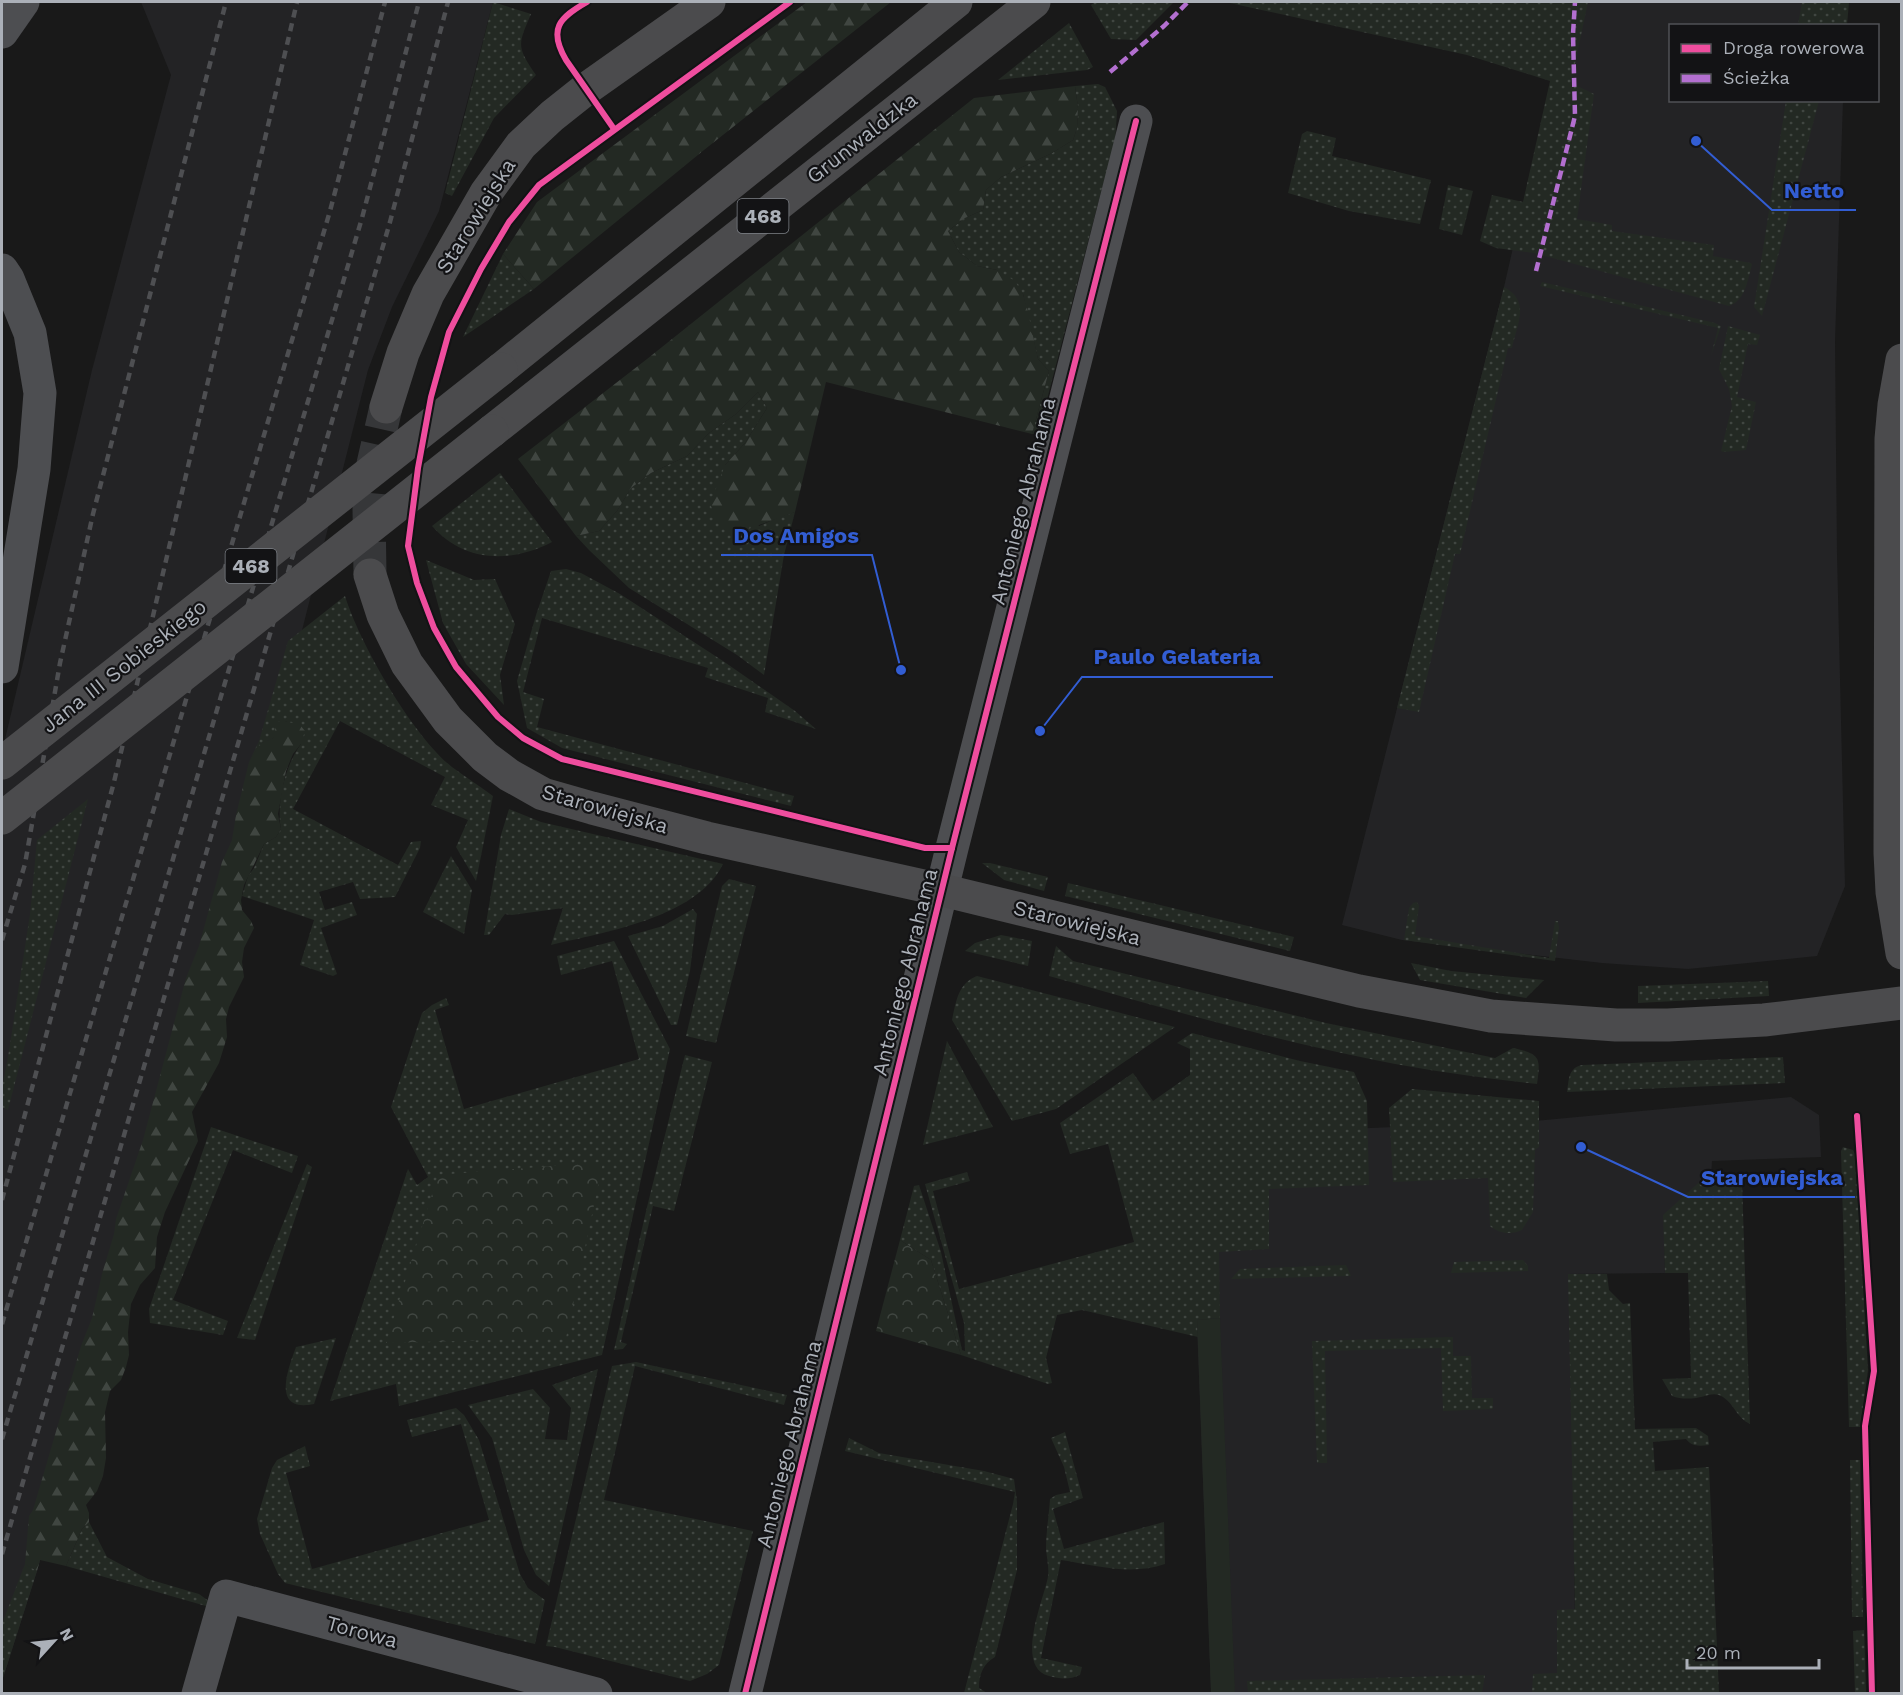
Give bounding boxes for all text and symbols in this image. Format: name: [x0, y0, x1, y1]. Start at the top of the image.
legend: [1669, 24, 1879, 102]
text: Droga rowerowa: [1723, 37, 1865, 58]
text: Ścieżka: [1723, 67, 1790, 88]
street label: Grunwaldzka: [802, 87, 922, 188]
street label: Starowiejska: [430, 154, 521, 278]
callout: Netto: [1772, 170, 1856, 210]
text: Netto: [1784, 178, 1844, 203]
road number: 468: [738, 199, 789, 233]
street label: Antoniego Abrahama: [985, 394, 1060, 607]
callout: Dos Amigos: [721, 515, 872, 555]
text: Dos Amigos: [733, 523, 859, 548]
road number: 468: [226, 549, 276, 583]
street label: Jana III Sobieskiego: [36, 594, 211, 738]
callout: Paulo Gelateria: [1082, 637, 1273, 677]
text: Paulo Gelateria: [1094, 644, 1261, 669]
street label: Starowiejska: [539, 779, 671, 839]
street label: Antoniego Abrahama: [867, 865, 942, 1078]
street label: Starowiejska: [1011, 895, 1143, 950]
callout: Starowiejska: [1688, 1157, 1855, 1197]
text: Starowiejska: [1701, 1165, 1843, 1190]
street label: Antoniego Abrahama: [751, 1337, 826, 1550]
street label: Torowa: [324, 1610, 401, 1653]
north arrow: [24, 1611, 84, 1671]
text: N: [56, 1625, 78, 1644]
scale bar: [1687, 1632, 1819, 1670]
text: 20 m: [1696, 1642, 1741, 1663]

